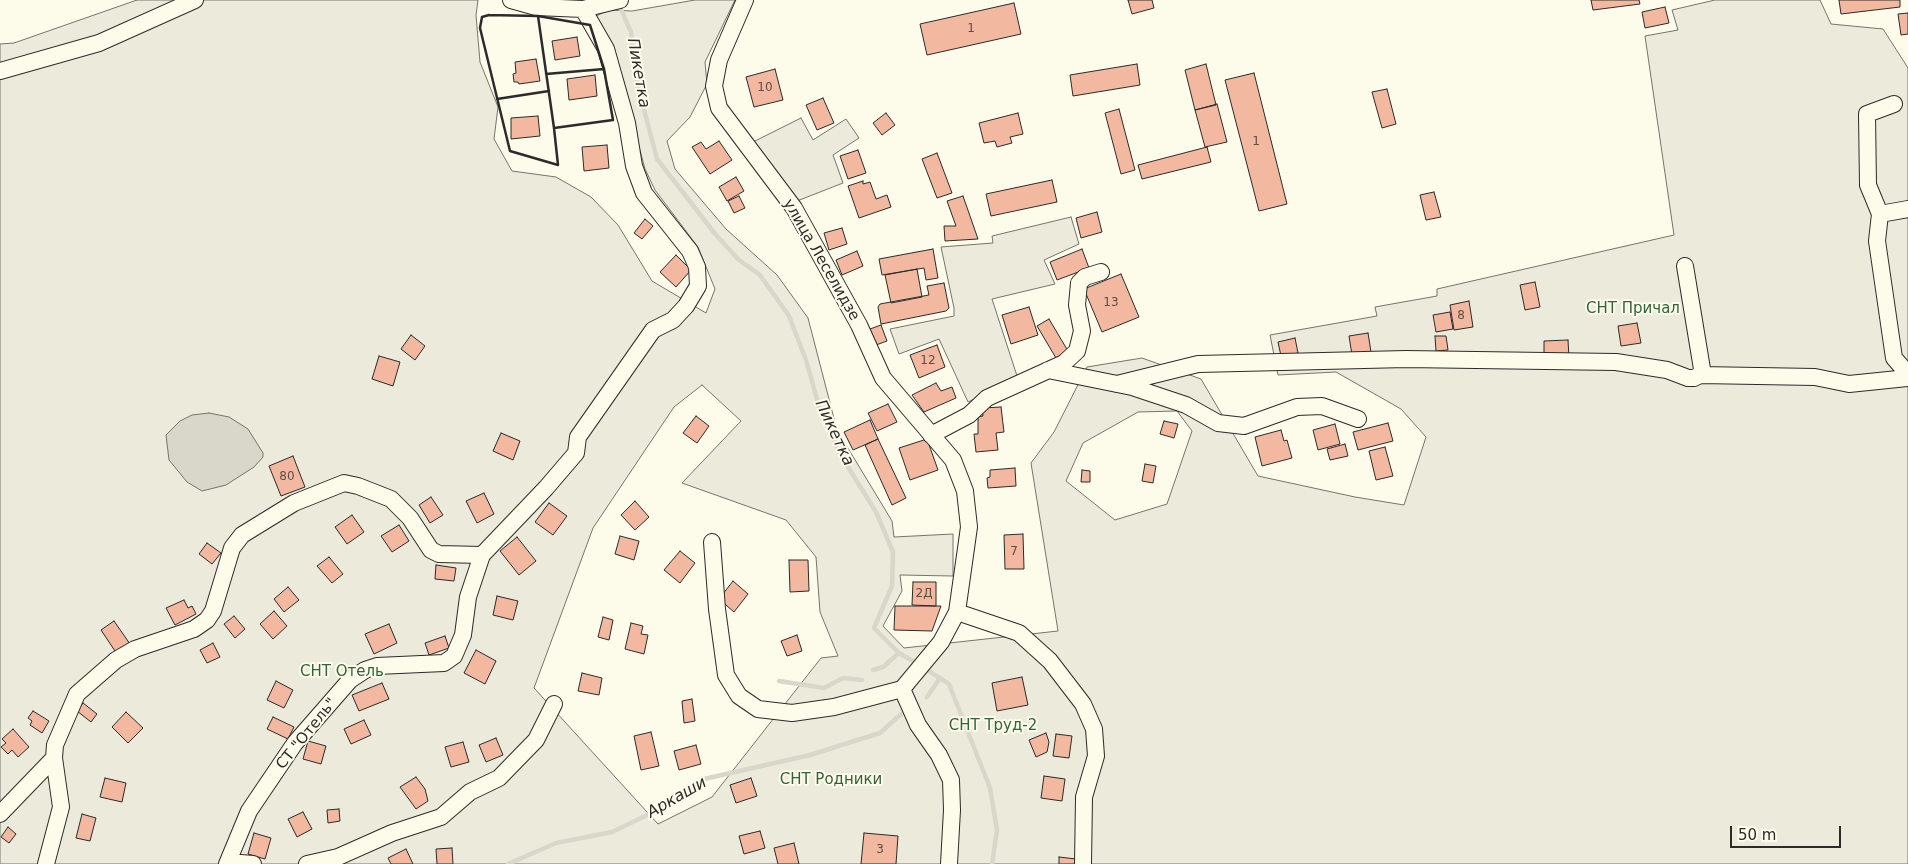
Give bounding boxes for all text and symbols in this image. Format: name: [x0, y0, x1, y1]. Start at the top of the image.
house number: 1: [967, 22, 975, 36]
water label: Пикетка: [622, 37, 654, 109]
house number: 10: [757, 81, 773, 95]
house number: 1: [1252, 135, 1260, 149]
street label: улица Леселидзе: [779, 196, 863, 324]
house number: 13: [1103, 296, 1119, 310]
park label: СНТ Причал: [1586, 300, 1680, 318]
house number: 8: [1457, 309, 1465, 323]
house number: 12: [920, 354, 936, 368]
water label: Пикетка: [810, 397, 858, 469]
house number: 80: [279, 470, 295, 484]
house number: 7: [1010, 545, 1018, 559]
house number: 2Д: [915, 587, 933, 601]
park label: СНТ Отель: [300, 663, 384, 681]
street label: СТ "Отель": [273, 695, 341, 773]
park label: СНТ Труд-2: [949, 717, 1037, 735]
park label: СНТ Родники: [780, 771, 882, 789]
water label: Аркаши: [644, 773, 710, 823]
scale bar: [1733, 816, 1844, 848]
text: 50 m: [1738, 826, 1776, 844]
house number: 3: [876, 843, 884, 857]

